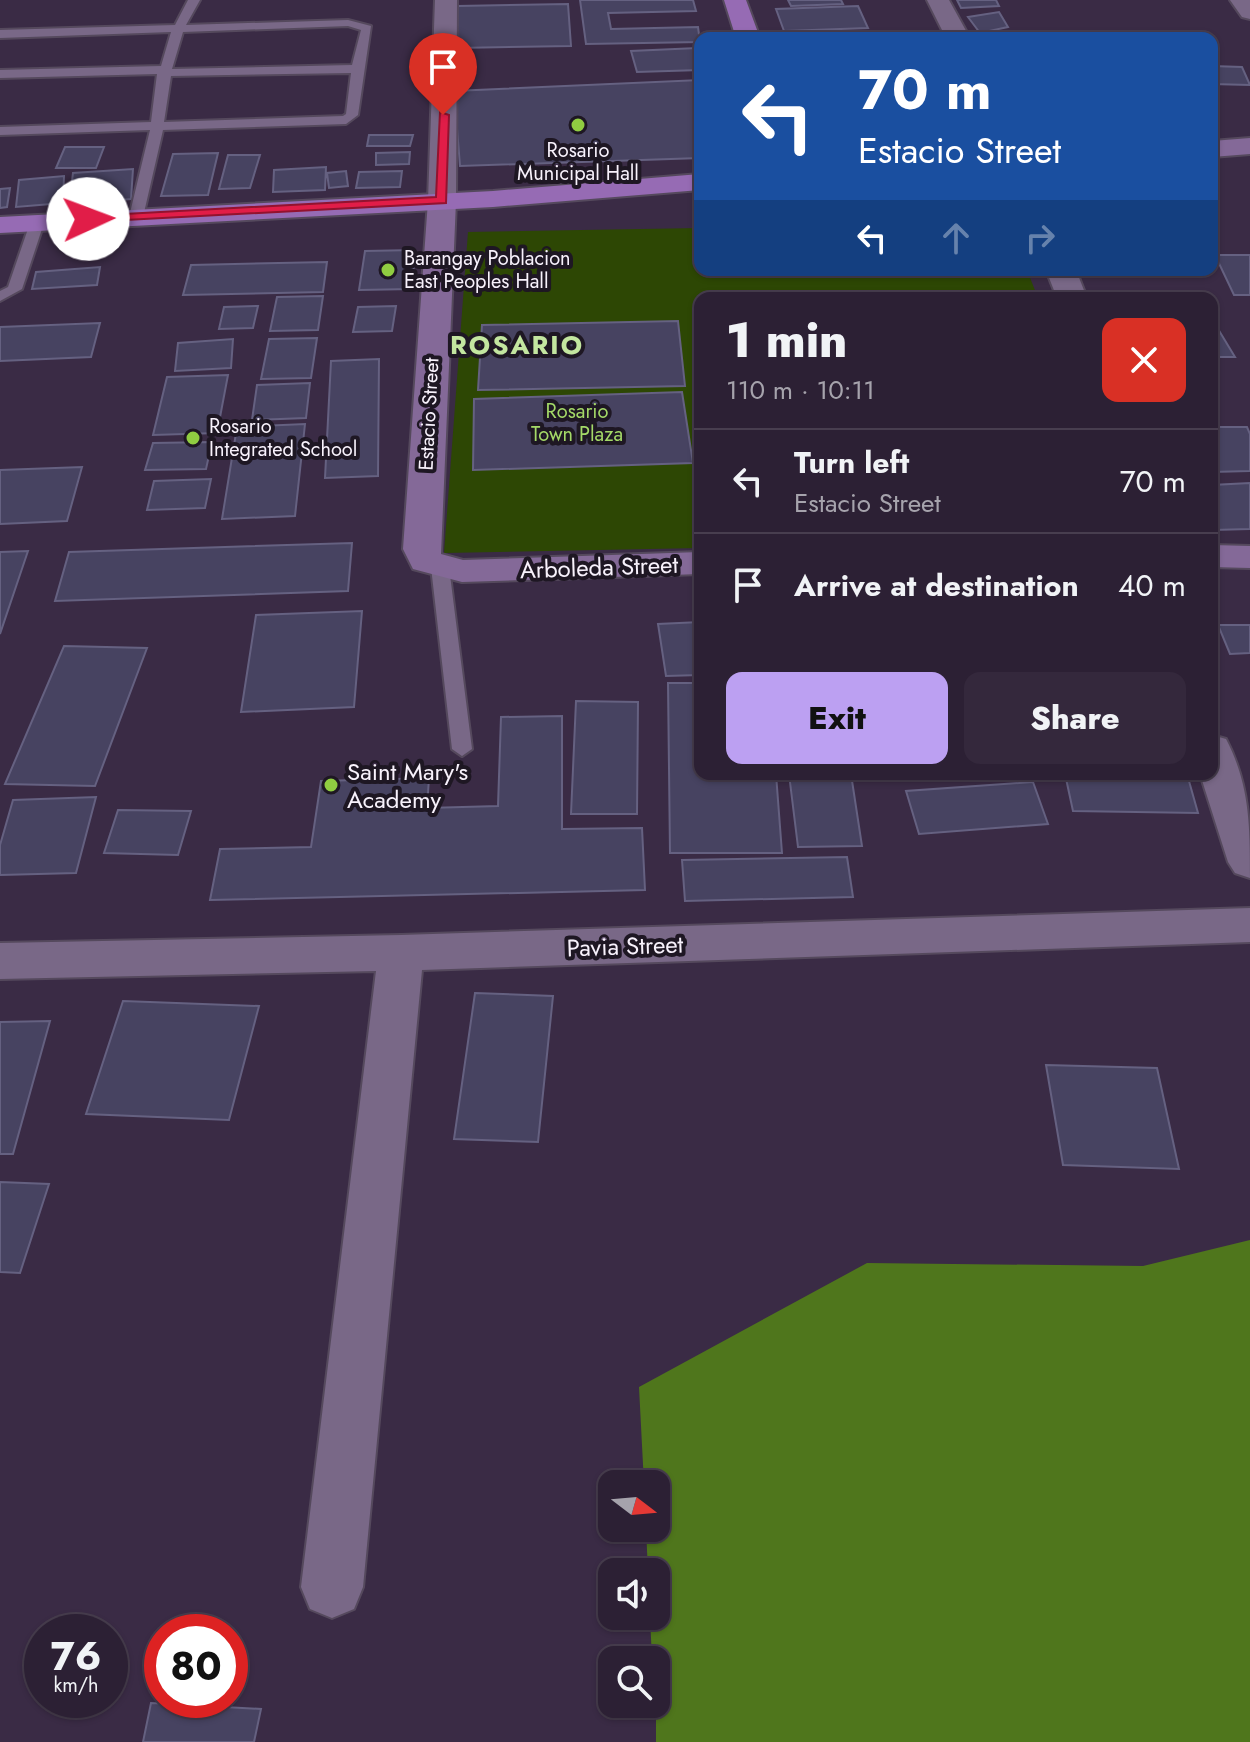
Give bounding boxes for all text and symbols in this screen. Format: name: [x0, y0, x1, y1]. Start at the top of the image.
pin: [409, 33, 477, 115]
icon: arrive: [421, 45, 465, 89]
text: 70 m: [858, 49, 992, 130]
icon: left: [726, 64, 830, 168]
marker: Rosario Municipal Hall: [569, 116, 587, 134]
text: Estacio Street: [858, 124, 1061, 176]
place label: Rosario Municipal Hall: [517, 136, 639, 188]
position arrow: [46, 177, 130, 261]
icon: left: [850, 216, 894, 260]
icon: ahead: [934, 216, 978, 260]
icon: right: [1018, 216, 1062, 260]
place label: Barangay Poblacion East Peoples Hall: [404, 244, 571, 296]
marker: Barangay Poblacion East Peoples Hall: [379, 261, 397, 279]
text: 1 min: [726, 306, 847, 375]
button: close: [1102, 318, 1186, 402]
district label: ROSARIO: [450, 326, 584, 364]
street label: Estacio Street: [412, 357, 446, 471]
text: 110 m · 10:11: [726, 371, 875, 409]
park label: Rosario Town Plaza: [531, 397, 623, 449]
place label: Rosario Integrated School: [209, 412, 357, 464]
marker: Rosario Integrated School: [184, 429, 202, 447]
text: Turn left: [794, 441, 909, 484]
icon: left: [726, 459, 770, 503]
text: 70 m: [1120, 460, 1186, 503]
text: Estacio Street: [794, 484, 941, 522]
street label: Arboleda Street: [519, 547, 679, 587]
icon: arrive: [726, 563, 770, 607]
text: Arrive at destination: [794, 564, 1079, 607]
text: 40 m: [1118, 564, 1186, 607]
button: Exit: [726, 672, 948, 764]
button: Share: [964, 672, 1186, 764]
place label: Saint Mary's Academy: [347, 754, 468, 817]
marker: Saint Mary's Academy: [322, 776, 340, 794]
street label: Pavia Street: [566, 926, 684, 966]
north arrow: [598, 1470, 670, 1542]
map controls: [598, 1470, 670, 1718]
button: sound: [598, 1558, 670, 1630]
speed limit sign: 80: [144, 1614, 248, 1718]
text: 76: [51, 1627, 101, 1685]
button: search: [598, 1646, 670, 1718]
text: km/h: [53, 1671, 99, 1700]

